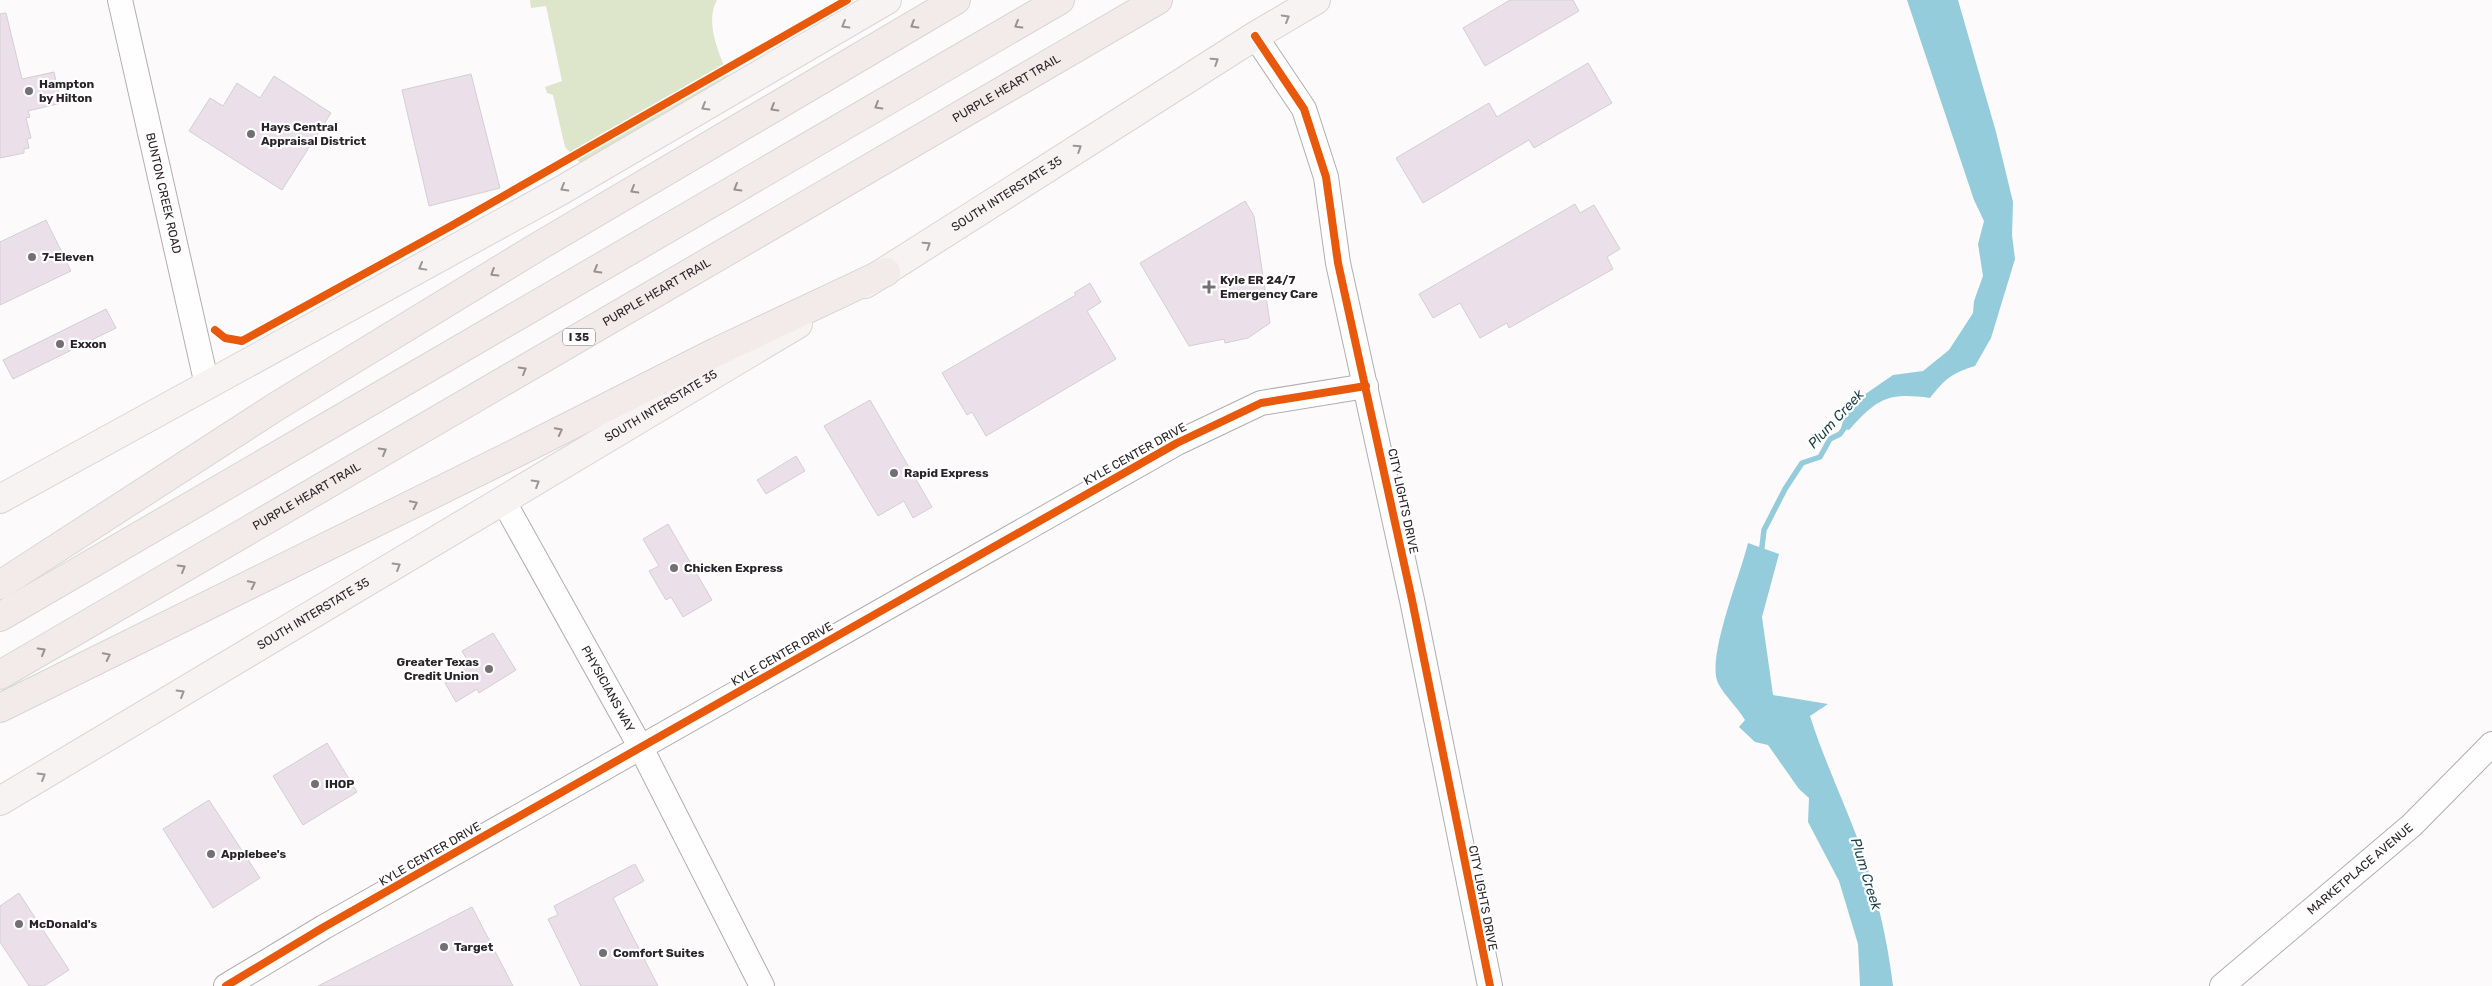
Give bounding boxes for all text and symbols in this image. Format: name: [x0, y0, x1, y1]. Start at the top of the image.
one-way arrow: [1280, 14, 1289, 24]
one-way arrow: [842, 18, 851, 28]
one-way arrow: [1014, 18, 1023, 28]
one-way arrow: [910, 19, 919, 29]
street label: PURPLE HEART TRAIL: [950, 51, 1063, 125]
one-way arrow: [1210, 58, 1219, 67]
place label: Hampton by Hilton: [39, 77, 94, 105]
marker: Hampton by Hilton: [23, 85, 35, 97]
one-way arrow: [701, 100, 710, 110]
one-way arrow: [874, 100, 883, 110]
one-way arrow: [771, 102, 780, 112]
place label: Hays Central Appraisal District: [261, 120, 366, 148]
marker: Hays Central Appraisal District: [245, 128, 257, 140]
street label: BUNTON CREEK ROAD: [143, 131, 184, 255]
one-way arrow: [1073, 145, 1082, 155]
street label: SOUTH INTERSTATE 35: [949, 154, 1065, 234]
one-way arrow: [561, 182, 570, 192]
one-way arrow: [734, 182, 743, 192]
one-way arrow: [630, 184, 639, 194]
one-way arrow: [921, 242, 930, 252]
place label: 7-Eleven: [42, 250, 94, 264]
marker: 7-Eleven: [26, 251, 38, 263]
street label: PURPLE HEART TRAIL: [600, 255, 713, 329]
one-way arrow: [418, 261, 427, 271]
one-way arrow: [593, 263, 602, 273]
one-way arrow: [490, 267, 500, 276]
place label: Kyle ER 24/7 Emergency Care: [1220, 273, 1318, 301]
marker: Kyle ER 24/7 Emergency Care: [1202, 280, 1216, 294]
road number: I 35: [563, 328, 595, 346]
place label: Exxon: [70, 337, 107, 351]
marker: Exxon: [54, 338, 66, 350]
one-way arrow: [518, 366, 527, 376]
street label: SOUTH INTERSTATE 35: [602, 367, 720, 445]
water label: Plum Creek: [1804, 386, 1868, 452]
street label: KYLE CENTER DRIVE: [1081, 420, 1189, 488]
one-way arrow: [554, 427, 563, 437]
street label: CITY LIGHTS DRIVE: [1385, 447, 1421, 555]
one-way arrow: [378, 448, 387, 458]
street label: PURPLE HEART TRAIL: [250, 459, 363, 533]
place label: Rapid Express: [904, 466, 989, 480]
marker: Rapid Express: [888, 467, 900, 479]
one-way arrow: [531, 479, 540, 489]
one-way arrow: [408, 500, 417, 510]
place label: Chicken Express: [684, 561, 783, 575]
one-way arrow: [391, 562, 400, 572]
marker: Chicken Express: [668, 562, 680, 574]
one-way arrow: [177, 565, 186, 575]
street label: SOUTH INTERSTATE 35: [255, 575, 372, 653]
one-way arrow: [247, 580, 256, 590]
street label: KYLE CENTER DRIVE: [729, 619, 835, 689]
street label: PHYSICIANS WAY: [578, 643, 638, 735]
one-way arrow: [37, 647, 46, 657]
one-way arrow: [102, 652, 111, 662]
place label: Greater Texas Credit Union: [397, 655, 479, 683]
marker: Greater Texas Credit Union: [483, 663, 495, 675]
one-way arrow: [176, 690, 185, 700]
one-way arrow: [36, 772, 45, 782]
place label: IHOP: [325, 777, 354, 791]
marker: IHOP: [309, 778, 321, 790]
street label: KYLE CENTER DRIVE: [377, 819, 483, 889]
street label: MARKETPLACE AVENUE: [2305, 820, 2416, 918]
water label: Plum Creek: [1847, 836, 1885, 913]
street label: CITY LIGHTS DRIVE: [1466, 844, 1500, 952]
place label: Applebee's: [221, 847, 287, 861]
marker: Applebee's: [205, 848, 217, 860]
place label: McDonald's: [29, 917, 97, 931]
marker: McDonald's: [13, 918, 25, 930]
place label: Target: [454, 940, 494, 954]
marker: Target: [438, 941, 450, 953]
place label: Comfort Suites: [613, 946, 705, 960]
marker: Comfort Suites: [597, 947, 609, 959]

